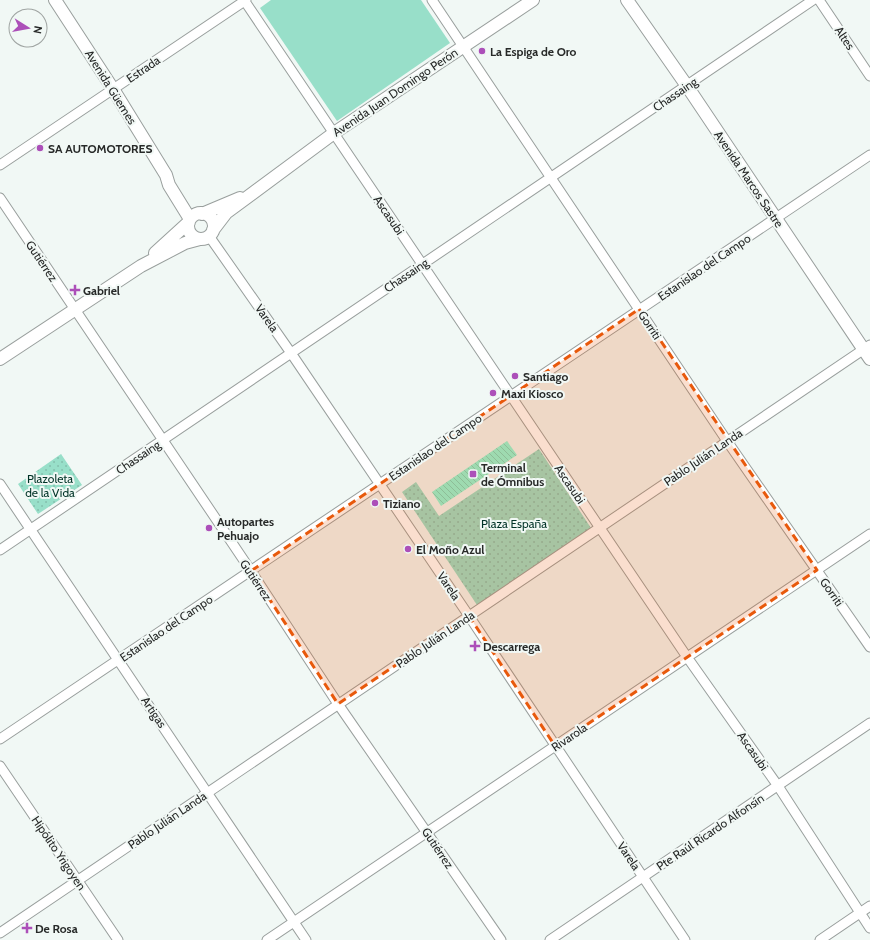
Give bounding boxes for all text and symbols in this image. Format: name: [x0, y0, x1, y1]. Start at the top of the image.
north arrow: [8, 8, 48, 48]
street label: Altes: [832, 23, 858, 53]
text: N: [30, 25, 45, 35]
street label: Avenida Juan Domingo Perón: [330, 44, 461, 140]
place label: La Espiga de Oro: [490, 44, 577, 59]
marker: La Espiga de Oro: [477, 46, 487, 56]
street label: Avenida Güemes: [82, 47, 140, 127]
street label: Estrada: [123, 52, 163, 86]
street label: Chassaing: [650, 73, 701, 114]
street label: Avenida Marcos Sastre: [711, 128, 787, 230]
place label: SA AUTOMOTORES: [48, 141, 152, 156]
marker: SA AUTOMOTORES: [35, 143, 45, 153]
street label: Ascasubi: [370, 193, 408, 237]
street label: Estanislao del Campo: [655, 230, 754, 304]
street label: Gutiérrez: [23, 238, 61, 285]
street label: Chassaing: [381, 254, 432, 295]
place label: Gabriel: [83, 283, 120, 298]
marker: Gabriel: [70, 285, 80, 295]
street label: Varela: [252, 301, 282, 335]
street label: Gorriti: [635, 308, 665, 342]
place label: Santiago: [523, 369, 568, 384]
marker: Santiago: [510, 371, 520, 381]
place label: Maxi Kiosco: [501, 386, 563, 401]
marker: Maxi Kiosco: [488, 388, 498, 398]
street label: Estanislao del Campo: [386, 410, 485, 484]
street label: Pablo Julián Landa: [661, 425, 745, 489]
street label: Chassaing: [113, 436, 164, 477]
place label: Terminal de Ómnibus: [481, 460, 544, 489]
street label: Ascasubi: [551, 462, 589, 506]
marker: Terminal de Ómnibus: [468, 469, 478, 479]
park label: Plazoleta de la Vida: [25, 471, 75, 500]
place label: Tiziano: [383, 496, 421, 511]
marker: Tiziano: [370, 498, 380, 508]
place label: Autopartes Pehuajo: [217, 514, 274, 543]
park label: Plaza España: [481, 516, 547, 531]
marker: Autopartes Pehuajo: [204, 523, 214, 533]
place label: El Moño Azul: [416, 542, 484, 557]
marker: El Moño Azul: [403, 544, 413, 554]
street label: Gutiérrez: [237, 557, 275, 604]
street label: Varela: [434, 569, 464, 603]
street label: Gorriti: [817, 575, 847, 609]
street label: Estanislao del Campo: [117, 591, 216, 665]
street label: Pablo Julián Landa: [393, 607, 477, 671]
place label: Descarrega: [483, 639, 540, 654]
marker: Descarrega: [470, 641, 480, 651]
street label: Artigas: [138, 694, 170, 731]
street label: Rivarola: [548, 719, 590, 754]
street label: Ascasubi: [734, 729, 772, 773]
street label: Pablo Julián Landa: [125, 788, 209, 852]
street label: Pte Raúl Ricardo Alfonsín: [653, 790, 767, 874]
street label: Hipólito Yrigoyen: [29, 813, 90, 893]
street label: Gutiérrez: [419, 825, 457, 872]
street label: Varela: [614, 839, 644, 873]
place label: De Rosa: [35, 921, 78, 936]
marker: De Rosa: [22, 923, 32, 933]

